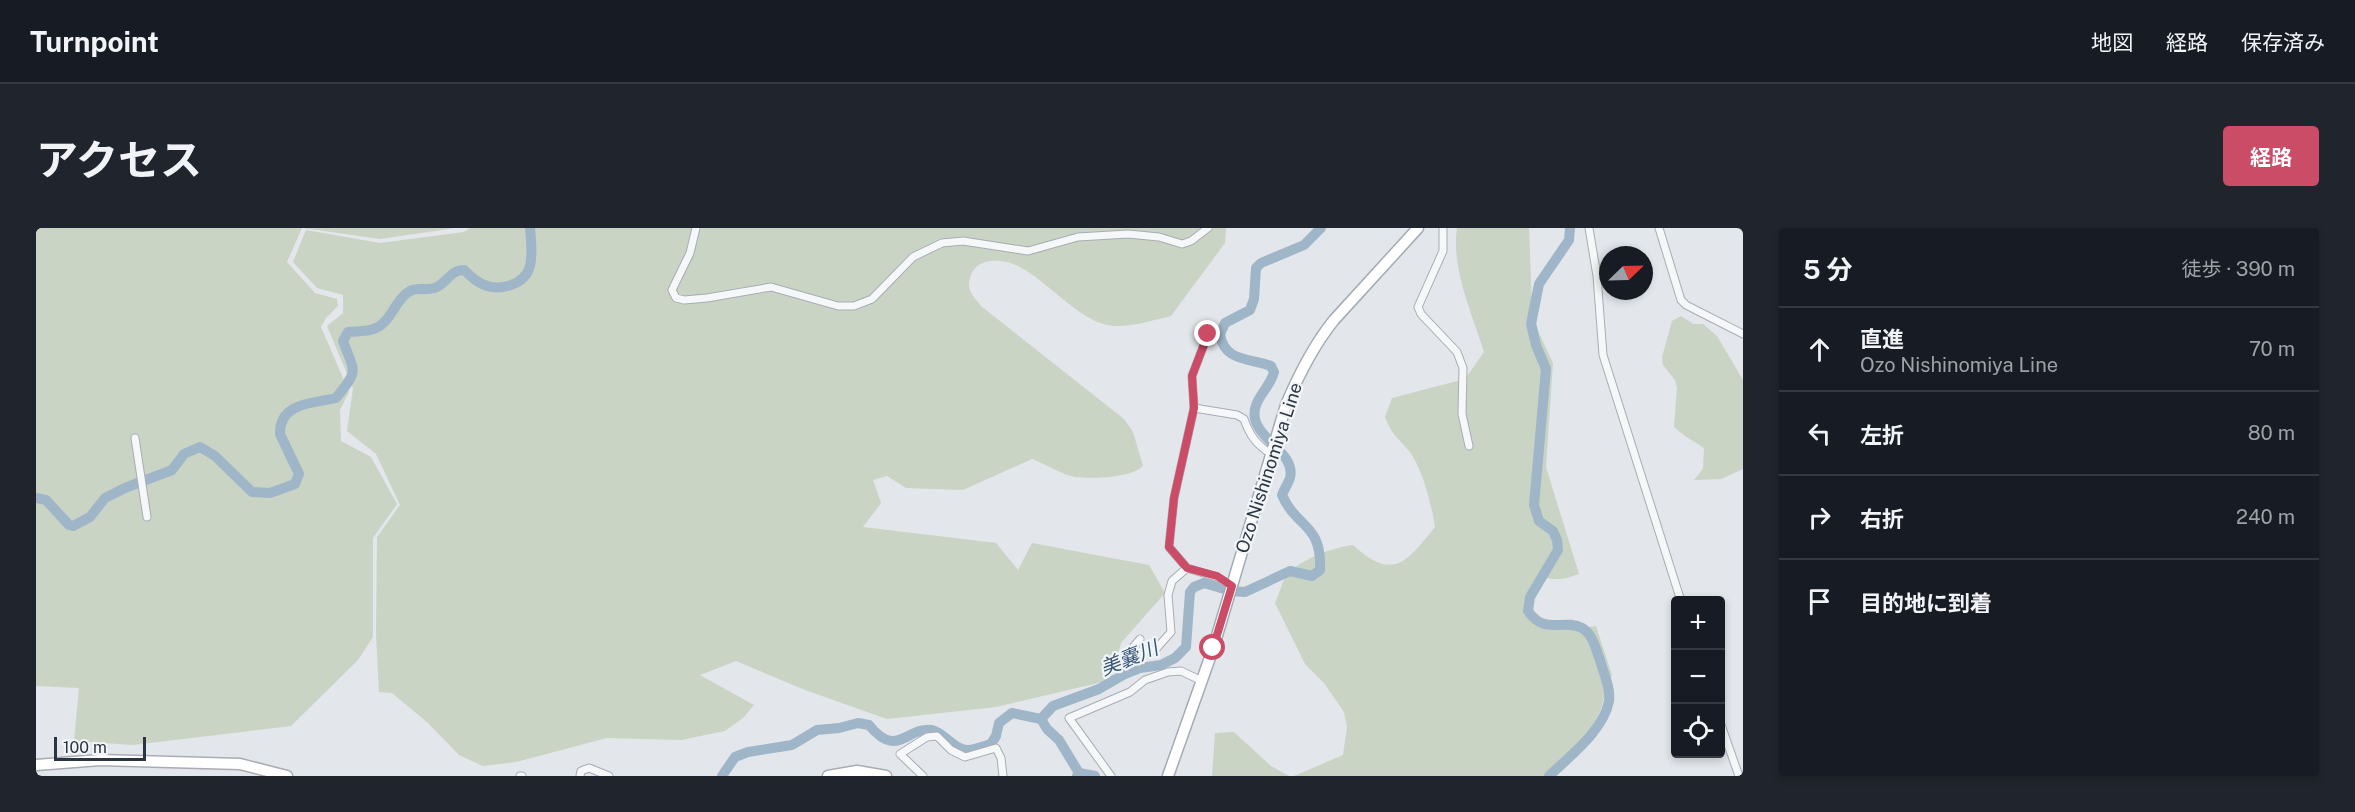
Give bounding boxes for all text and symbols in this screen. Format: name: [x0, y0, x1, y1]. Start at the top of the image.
text: Turnpoint: [30, 25, 159, 58]
text: 地図: [2091, 30, 2133, 55]
text: 経路: [2166, 30, 2208, 55]
text: 保存済み: [2241, 30, 2325, 55]
button: 経路: [2223, 126, 2319, 186]
text: アクセス: [36, 135, 202, 184]
north arrow: [1599, 246, 1653, 300]
text: 5 分: [1803, 254, 1852, 285]
text: 徒歩 · 390 m: [2182, 257, 2295, 281]
route end: [1194, 320, 1220, 346]
text: 直進: [1860, 326, 1904, 352]
icon: ahead: [1803, 333, 1836, 366]
text: 70 m: [2249, 337, 2295, 361]
text: Ozo Nishinomiya Line: [1860, 353, 2058, 377]
street label: Ozo Nishinomiya Line: [1231, 380, 1306, 556]
icon: left: [1803, 417, 1836, 450]
text: 80 m: [2248, 421, 2295, 445]
text: 左折: [1860, 422, 1904, 448]
icon: right: [1803, 501, 1836, 534]
text: 240 m: [2236, 505, 2295, 529]
text: 右折: [1860, 506, 1904, 532]
icon: arrive: [1803, 585, 1836, 618]
text: 目的地に到着: [1860, 590, 1992, 616]
map controls: [1671, 596, 1725, 758]
button: +: [1671, 596, 1725, 650]
route start: [1199, 634, 1225, 660]
water label: 美嚢川: [1097, 635, 1163, 680]
button: −: [1671, 650, 1725, 704]
button: locate: [1671, 704, 1725, 758]
scale bar: [54, 734, 146, 762]
text: 100 m: [63, 738, 107, 757]

